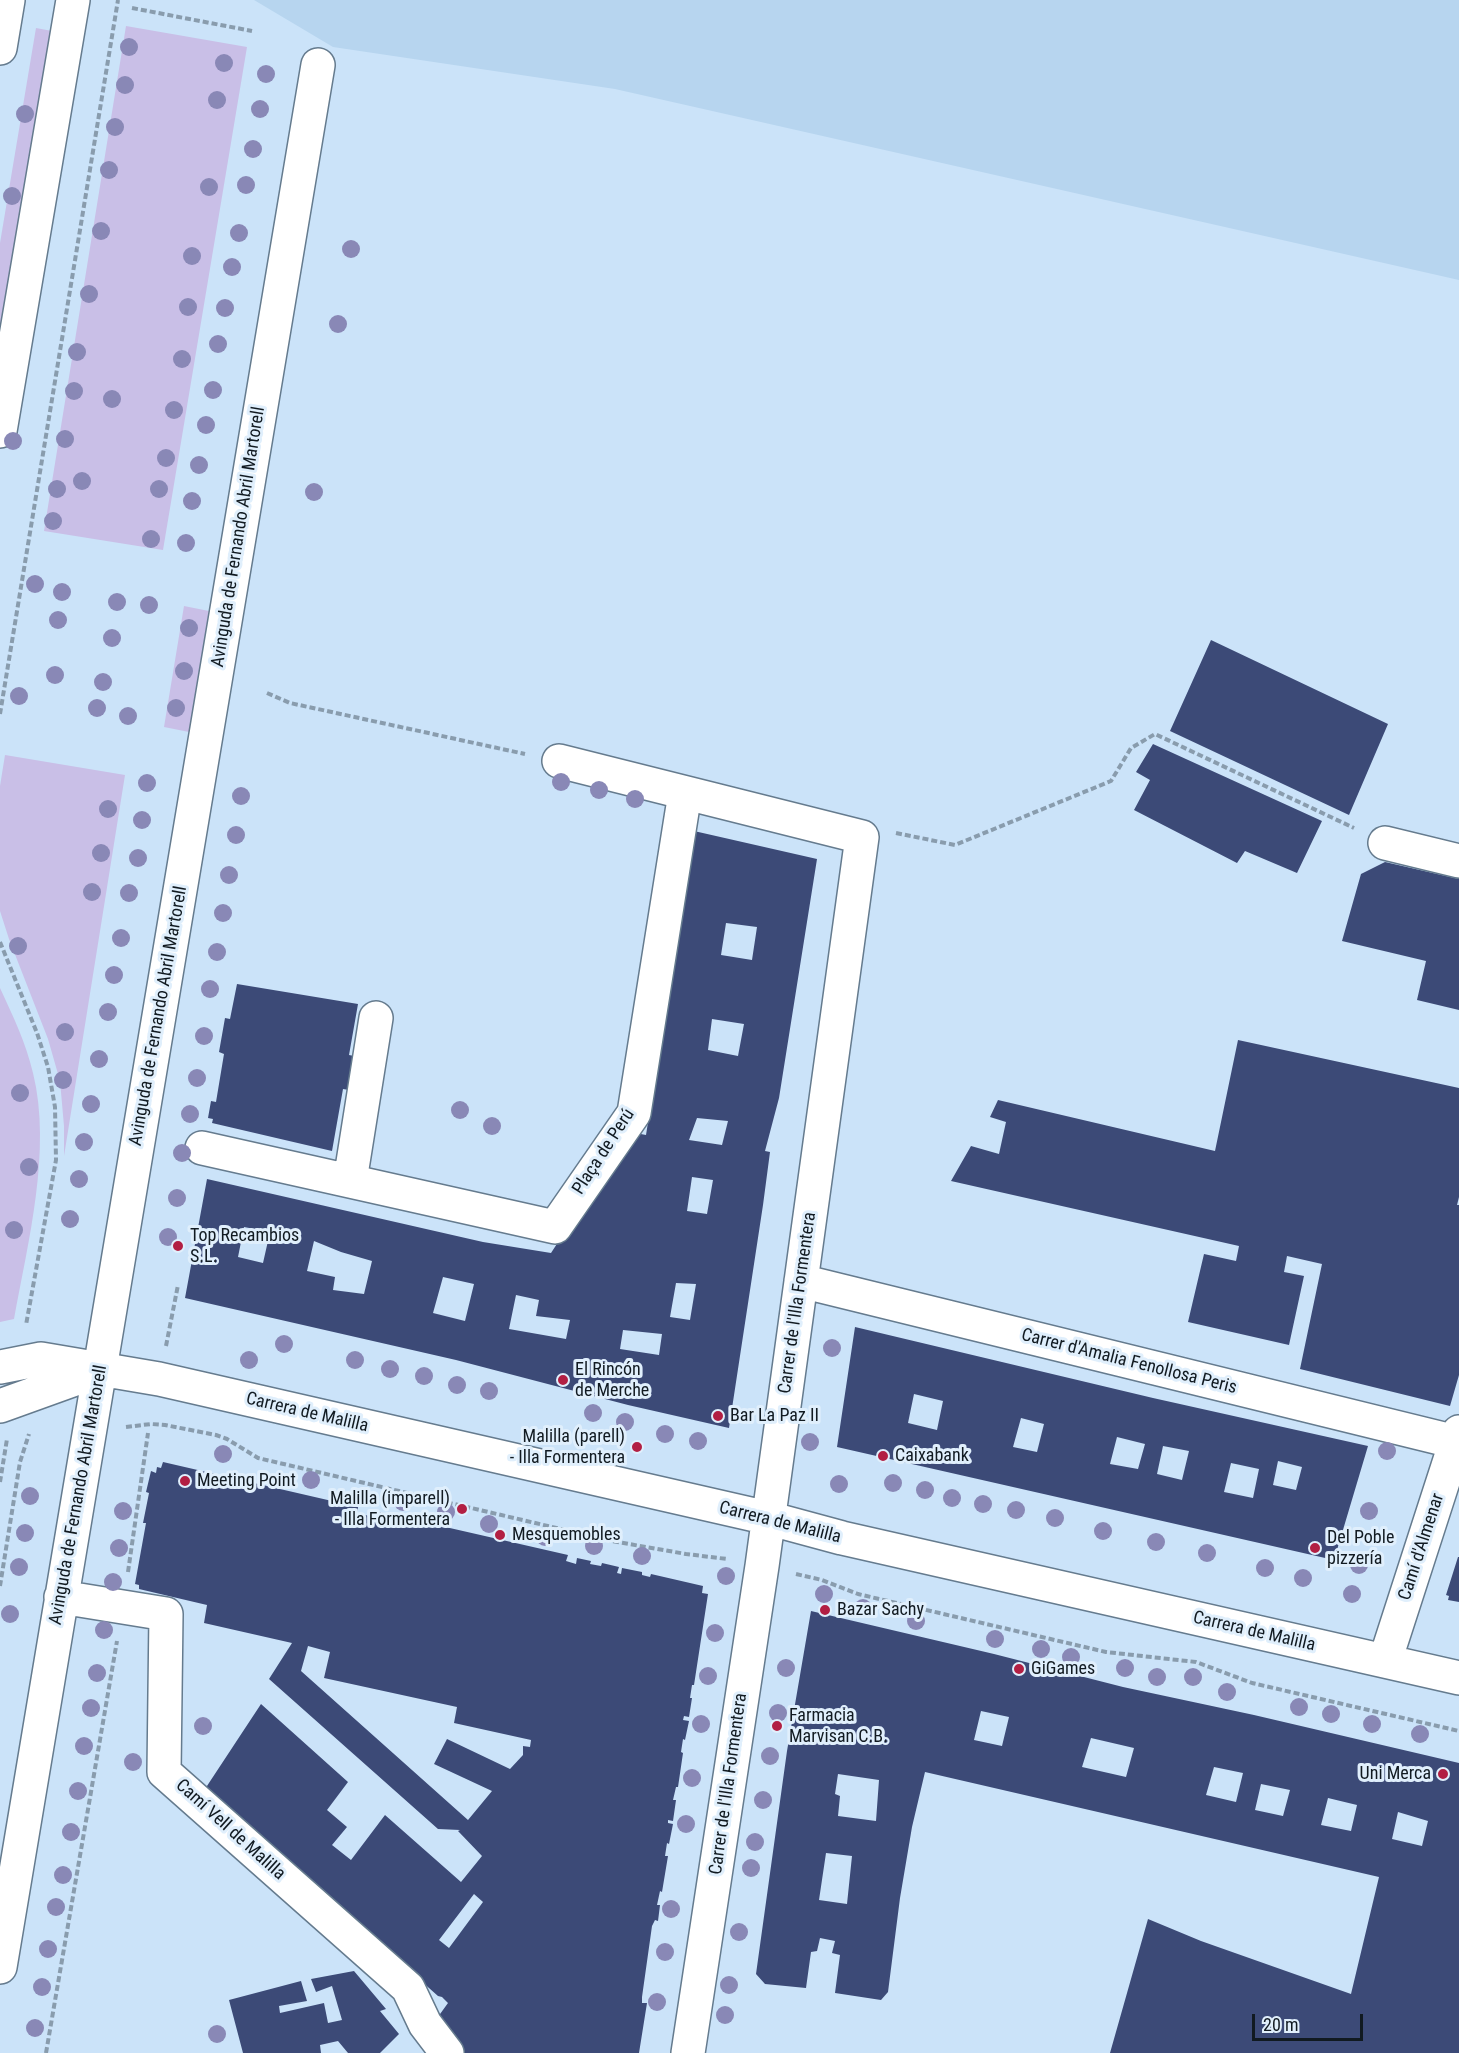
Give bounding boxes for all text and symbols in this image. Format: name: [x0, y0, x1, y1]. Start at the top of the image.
street label: Avinguda de Fernando Abril Martorell: [208, 405, 270, 669]
street label: Avinguda de Fernando Abril Martorell: [126, 884, 192, 1148]
street label: Plaça de Perú: [568, 1105, 640, 1199]
street label: Carrer de l'Illa Formentera: [775, 1211, 821, 1395]
place label: Top Recambios S.L.: [190, 1225, 299, 1268]
marker: Top Recambios S.L.: [171, 1239, 185, 1253]
street label: Carrer d'Amalia Fenollosa Peris: [1019, 1325, 1239, 1399]
place label: El Rincón de Merche: [575, 1359, 649, 1402]
street label: Avinguda de Fernando Abril Martorell: [46, 1363, 112, 1627]
marker: El Rincón de Merche: [556, 1373, 570, 1387]
street label: Carrera de Malilla: [244, 1388, 370, 1438]
place label: Bar La Paz II: [730, 1405, 819, 1427]
marker: Bar La Paz II: [711, 1409, 725, 1423]
place label: Malilla (parell) - Illa Formentera: [510, 1426, 625, 1468]
marker: Malilla (parell) - Illa Formentera: [630, 1440, 644, 1454]
place label: Caixabank: [895, 1445, 969, 1467]
marker: Caixabank: [876, 1449, 890, 1463]
place label: Meeting Point: [197, 1470, 296, 1492]
marker: Meeting Point: [178, 1474, 192, 1488]
place label: Malilla (imparell) - Illa Formentera: [330, 1488, 450, 1530]
street label: Camí d'Almenar: [1395, 1491, 1449, 1603]
street label: Carrera de Malilla: [717, 1497, 843, 1549]
marker: Malilla (imparell) - Illa Formentera: [455, 1502, 469, 1516]
place label: Mesquemobles: [512, 1524, 621, 1546]
place label: Del Poble pizzería: [1327, 1527, 1394, 1570]
marker: Mesquemobles: [493, 1528, 507, 1542]
marker: Del Poble pizzería: [1308, 1541, 1322, 1555]
place label: Bazar Sachy: [837, 1599, 924, 1621]
marker: Bazar Sachy: [818, 1603, 832, 1617]
street label: Carrera de Malilla: [1191, 1607, 1317, 1657]
place label: GiGames: [1031, 1658, 1095, 1680]
marker: GiGames: [1012, 1662, 1026, 1676]
street label: Carrer de l'Illa Formentera: [706, 1692, 752, 1876]
place label: Farmacia Marvisan C.B.: [789, 1705, 888, 1748]
marker: Farmacia Marvisan C.B.: [770, 1719, 784, 1733]
place label: Uni Merca: [1360, 1763, 1431, 1785]
marker: Uni Merca: [1436, 1767, 1450, 1781]
street label: Camí Vell de Malilla: [171, 1775, 289, 1885]
scale bar: [1255, 2002, 1366, 2040]
text: 20 m: [1263, 2014, 1298, 2035]

